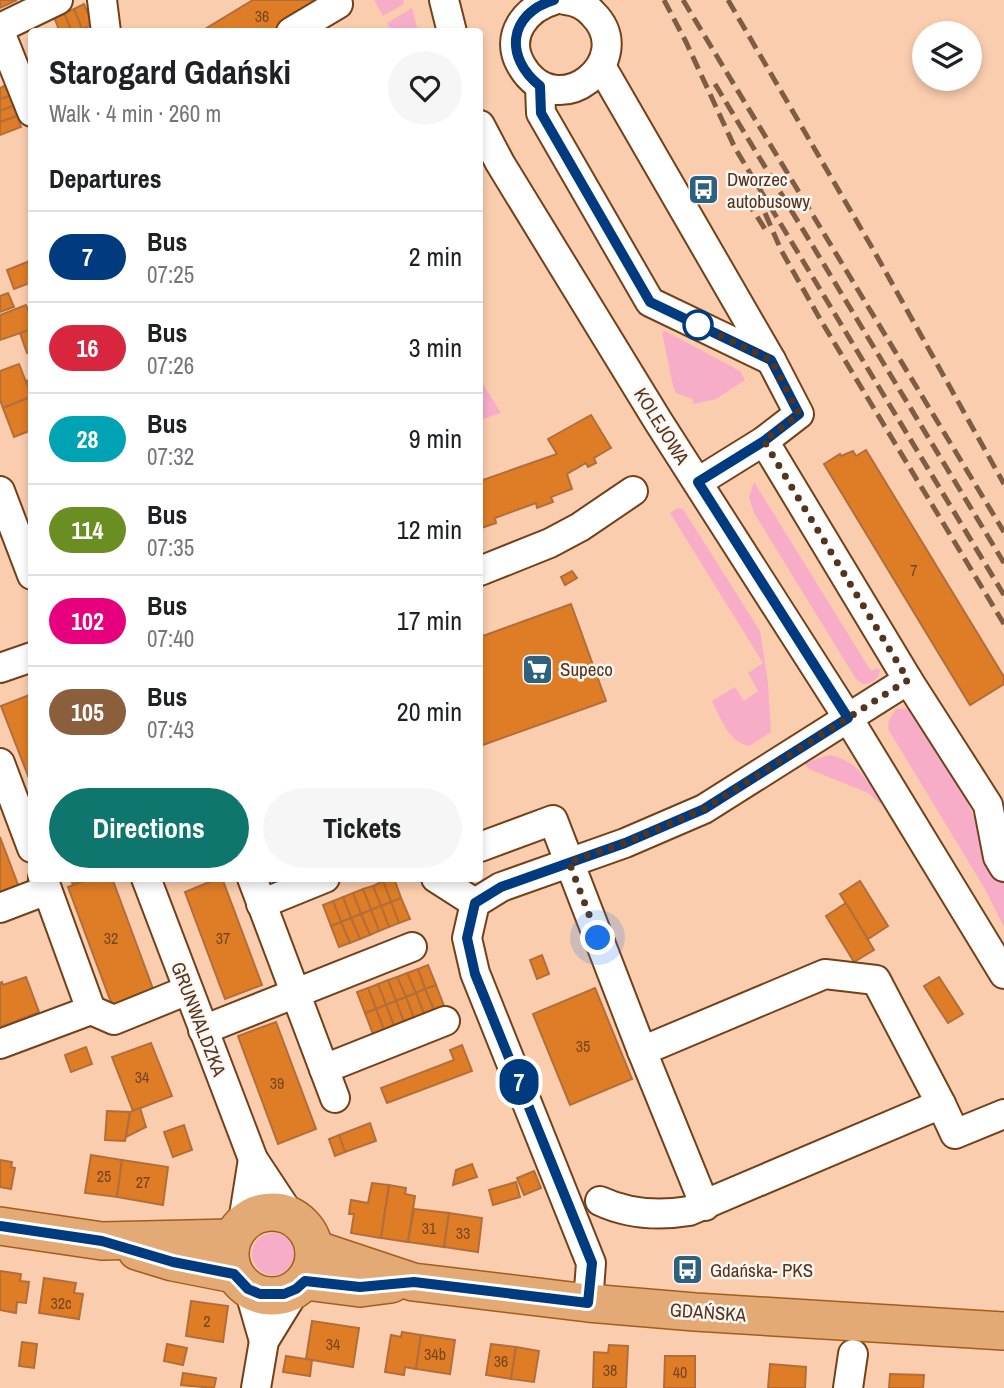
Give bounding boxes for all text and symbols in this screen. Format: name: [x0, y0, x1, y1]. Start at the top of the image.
house number: 36: [255, 5, 269, 27]
map controls: [912, 21, 982, 91]
button: layers: [912, 21, 982, 91]
text: Starogard Gdański: [49, 50, 291, 94]
button: heart: [388, 51, 462, 125]
text: Walk · 4 min · 260 m: [49, 98, 221, 129]
text: Departures: [49, 161, 162, 196]
place label: Dworzec autobusowy: [727, 166, 810, 214]
bus stop icon: Dworzec autobusowy: [687, 173, 721, 207]
text: Bus: [147, 224, 187, 259]
text: 2 min: [409, 239, 462, 274]
text: 7: [82, 241, 93, 273]
text: 07:25: [147, 259, 194, 290]
unlabelled marker: [683, 310, 713, 340]
text: Bus: [147, 315, 187, 350]
text: 3 min: [409, 330, 462, 365]
text: 16: [77, 332, 98, 364]
text: 07:26: [147, 350, 194, 381]
street label: KOLEJOWA: [628, 383, 696, 470]
text: Bus: [147, 406, 187, 441]
text: 9 min: [409, 421, 462, 456]
text: 28: [77, 423, 98, 455]
text: 07:32: [147, 441, 194, 472]
text: Bus: [147, 497, 187, 532]
text: 12 min: [397, 512, 462, 547]
text: 114: [72, 514, 103, 546]
text: 07:35: [147, 532, 194, 563]
house number: 7: [910, 559, 918, 581]
text: Bus: [147, 588, 187, 623]
text: 17 min: [397, 603, 462, 638]
text: 102: [71, 605, 104, 637]
text: 07:40: [147, 623, 194, 654]
supermarket icon: Supeco: [520, 652, 554, 686]
place label: Supeco: [560, 656, 613, 682]
text: Bus: [147, 679, 187, 714]
text: 20 min: [397, 694, 462, 729]
text: 105: [71, 696, 104, 728]
text: 07:43: [147, 714, 194, 745]
button: Directions: [49, 788, 249, 868]
button: Tickets: [263, 788, 462, 868]
your location: [580, 920, 615, 955]
house number: 32: [104, 927, 118, 949]
house number: 37: [216, 927, 230, 949]
street label: GRUNWALDZKA: [165, 958, 233, 1081]
house number: 35: [576, 1035, 590, 1057]
line badge: 7: [496, 1059, 542, 1105]
house number: 34: [135, 1066, 149, 1088]
text: 7: [514, 1066, 524, 1098]
house number: 39: [270, 1072, 284, 1094]
house number: 25: [97, 1165, 111, 1187]
house number: 27: [136, 1171, 150, 1193]
house number: 31: [422, 1217, 437, 1239]
house number: 33: [456, 1222, 470, 1244]
bus stop icon: Gdańska- PKS: [670, 1253, 704, 1287]
place label: Gdańska- PKS: [710, 1257, 813, 1283]
house number: 32c: [50, 1292, 72, 1314]
street label: GDAŃSKA: [669, 1296, 748, 1328]
house number: 2: [203, 1310, 211, 1332]
house number: 34: [326, 1333, 340, 1355]
house number: 34b: [424, 1343, 446, 1365]
house number: 36: [494, 1350, 508, 1372]
house number: 38: [603, 1359, 617, 1381]
house number: 40: [673, 1361, 687, 1383]

